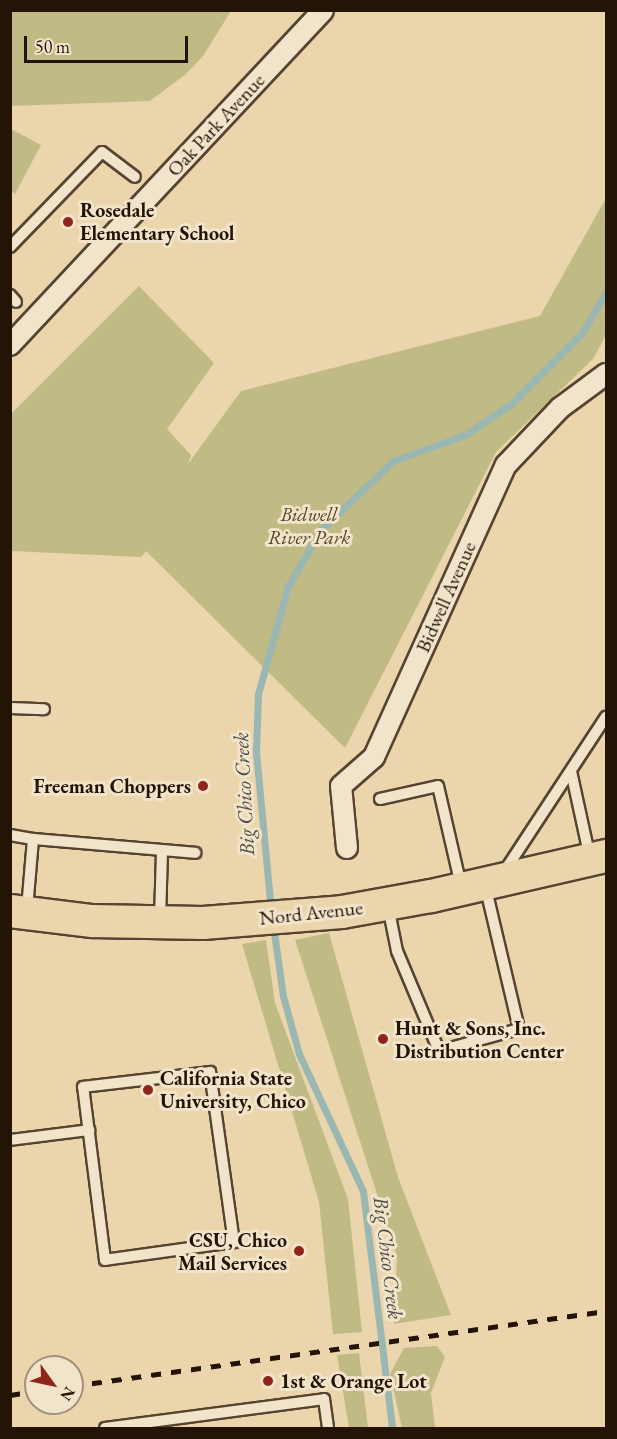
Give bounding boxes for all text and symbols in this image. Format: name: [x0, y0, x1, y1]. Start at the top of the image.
scale bar: [27, 24, 190, 62]
text: 50 m: [35, 35, 70, 58]
street label: Oak Park Avenue: [162, 69, 270, 181]
place label: Rosedale Elementary School: [80, 198, 234, 245]
marker: Rosedale Elementary School: [61, 215, 75, 229]
park label: Bidwell River Park: [268, 502, 350, 549]
street label: Bidwell Avenue: [411, 538, 481, 656]
water label: Big Chico Creek: [228, 732, 260, 856]
place label: Freeman Choppers: [33, 774, 191, 798]
marker: Freeman Choppers: [196, 779, 210, 793]
street label: Nord Avenue: [258, 896, 364, 930]
place label: Hunt & Sons, Inc. Distribution Center: [395, 1016, 564, 1063]
marker: Hunt & Sons, Inc. Distribution Center: [376, 1032, 390, 1046]
place label: California State University, Chico: [160, 1066, 306, 1113]
marker: California State University, Chico: [141, 1083, 155, 1097]
water label: Big Chico Creek: [368, 1195, 408, 1321]
place label: CSU, Chico Mail Services: [178, 1228, 287, 1275]
marker: CSU, Chico Mail Services: [292, 1244, 306, 1258]
north arrow: [24, 1355, 84, 1415]
place label: 1st & Orange Lot: [280, 1369, 427, 1393]
marker: 1st & Orange Lot: [261, 1374, 275, 1388]
text: N: [56, 1383, 80, 1405]

